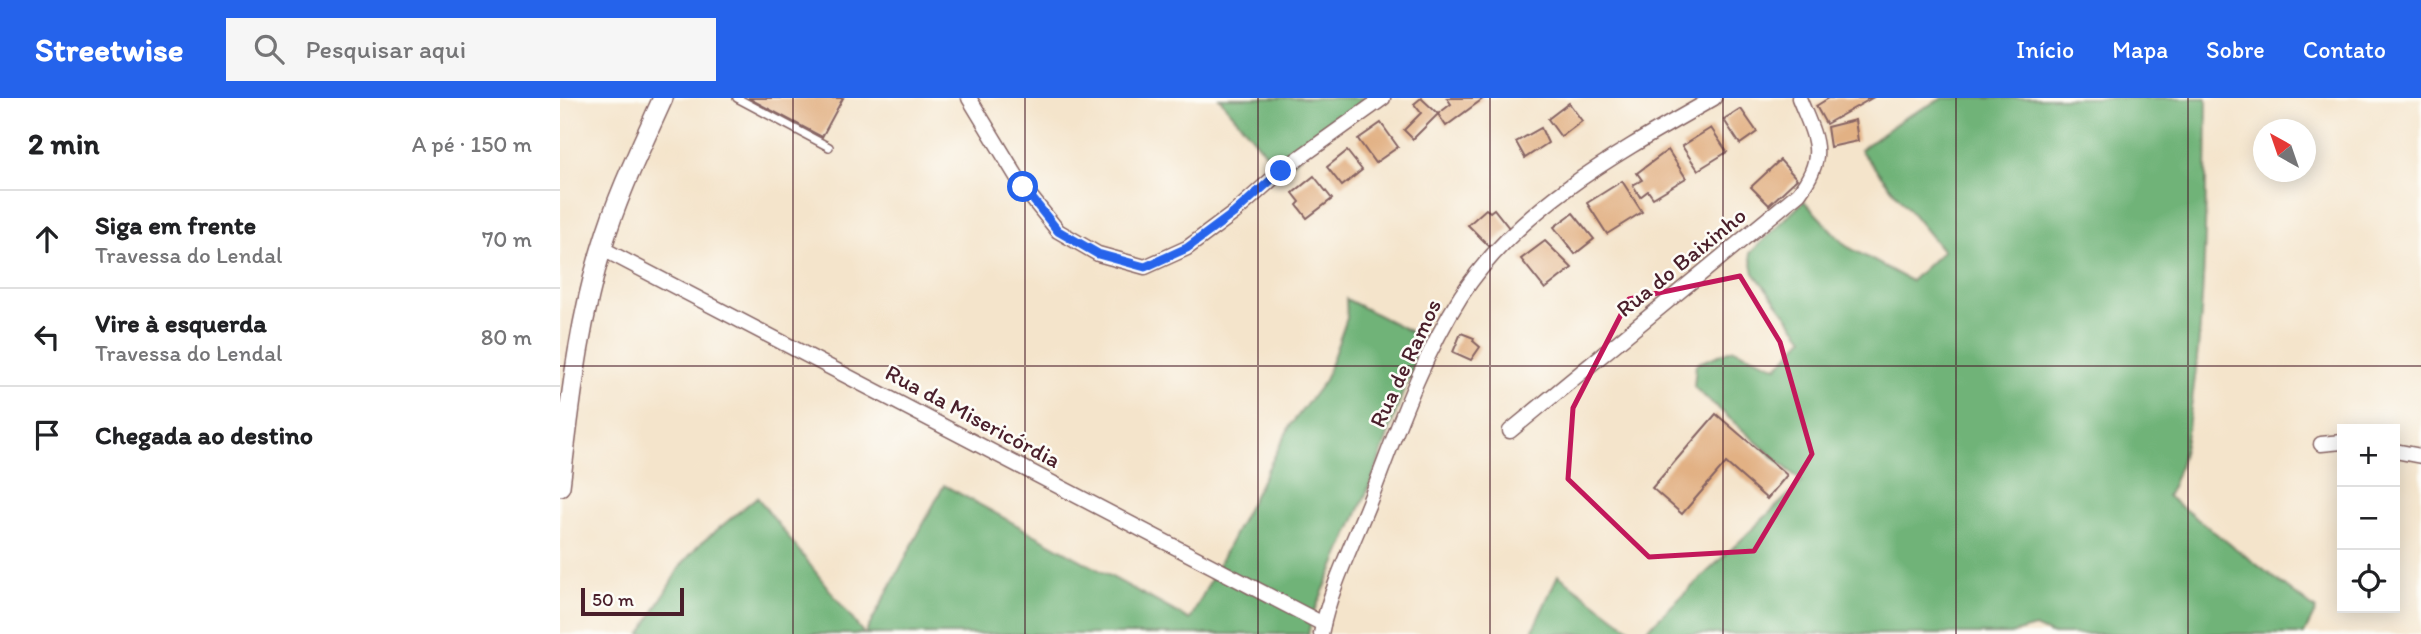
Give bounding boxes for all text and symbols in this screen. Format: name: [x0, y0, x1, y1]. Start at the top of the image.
search box: [226, 18, 716, 81]
text: Streetwise: [35, 30, 184, 69]
icon: search: [250, 30, 288, 68]
text: Pesquisar aqui: [306, 33, 466, 65]
text: Início: [2016, 35, 2074, 64]
text: Mapa: [2112, 35, 2168, 64]
text: Sobre: [2206, 35, 2265, 64]
text: Contato: [2303, 35, 2386, 64]
north arrow: [2253, 119, 2316, 182]
text: 2 min: [28, 125, 99, 162]
text: A pé · 150 m: [412, 130, 532, 158]
route end: [1265, 155, 1296, 186]
route start: [1007, 171, 1038, 202]
street label: Rua do Baixinho: [1610, 201, 1752, 323]
text: Siga em frente: [95, 209, 256, 241]
icon: ahead: [28, 220, 66, 258]
text: 70 m: [482, 225, 532, 253]
text: Travessa do Lendal: [95, 241, 283, 269]
street label: Rua de Ramos: [1363, 294, 1447, 432]
text: Vire à esquerda: [95, 307, 267, 339]
icon: left: [28, 318, 66, 356]
text: 80 m: [481, 323, 532, 351]
text: Travessa do Lendal: [95, 339, 283, 367]
street label: Rua da Misericórdia: [881, 358, 1065, 474]
icon: arrive: [28, 416, 66, 454]
text: Chegada ao destino: [95, 419, 313, 451]
map controls: [2337, 424, 2400, 613]
button: +: [2337, 424, 2400, 487]
button: −: [2337, 487, 2400, 550]
button: locate: [2337, 550, 2400, 613]
scale bar: [581, 585, 684, 617]
text: 50 m: [592, 588, 634, 611]

